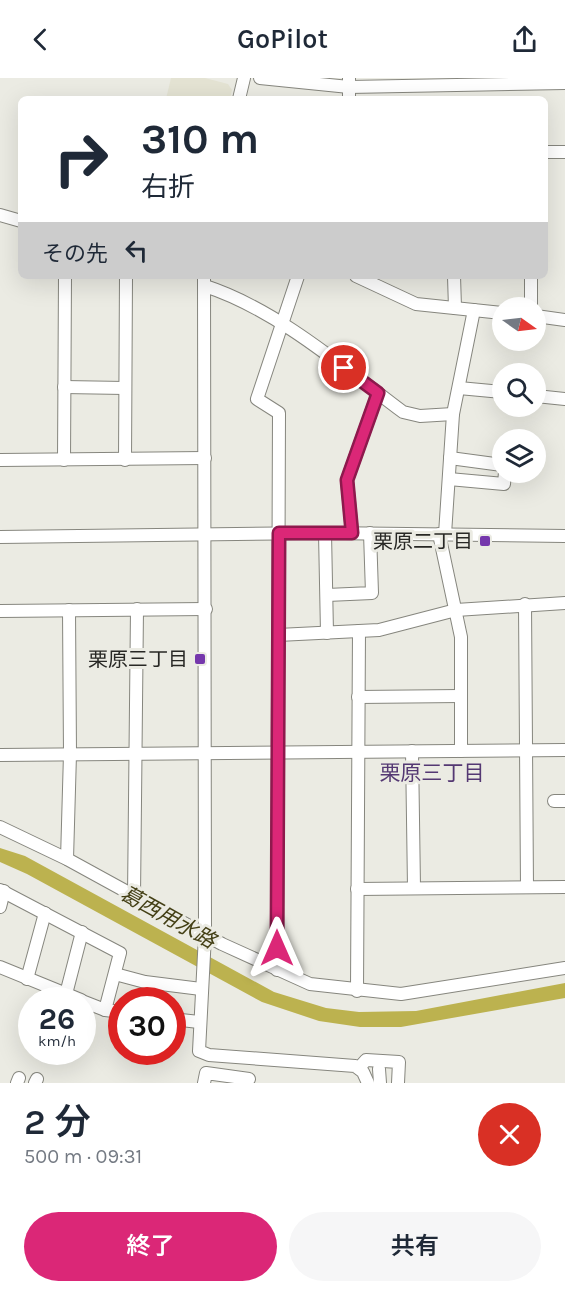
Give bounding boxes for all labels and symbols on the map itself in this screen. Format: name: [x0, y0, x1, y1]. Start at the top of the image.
north arrow: [492, 297, 546, 351]
pin: [318, 342, 369, 393]
place label: 栗原二丁目: [373, 530, 473, 553]
marker: 栗原二丁目: [478, 534, 492, 548]
place label: 栗原三丁目: [88, 648, 188, 671]
marker: 栗原三丁目: [193, 652, 207, 666]
district label: 栗原三丁目: [380, 761, 485, 785]
water label: 葛西用水路: [116, 881, 221, 954]
position arrow: [245, 916, 309, 980]
speed limit sign: 30: [108, 987, 186, 1065]

